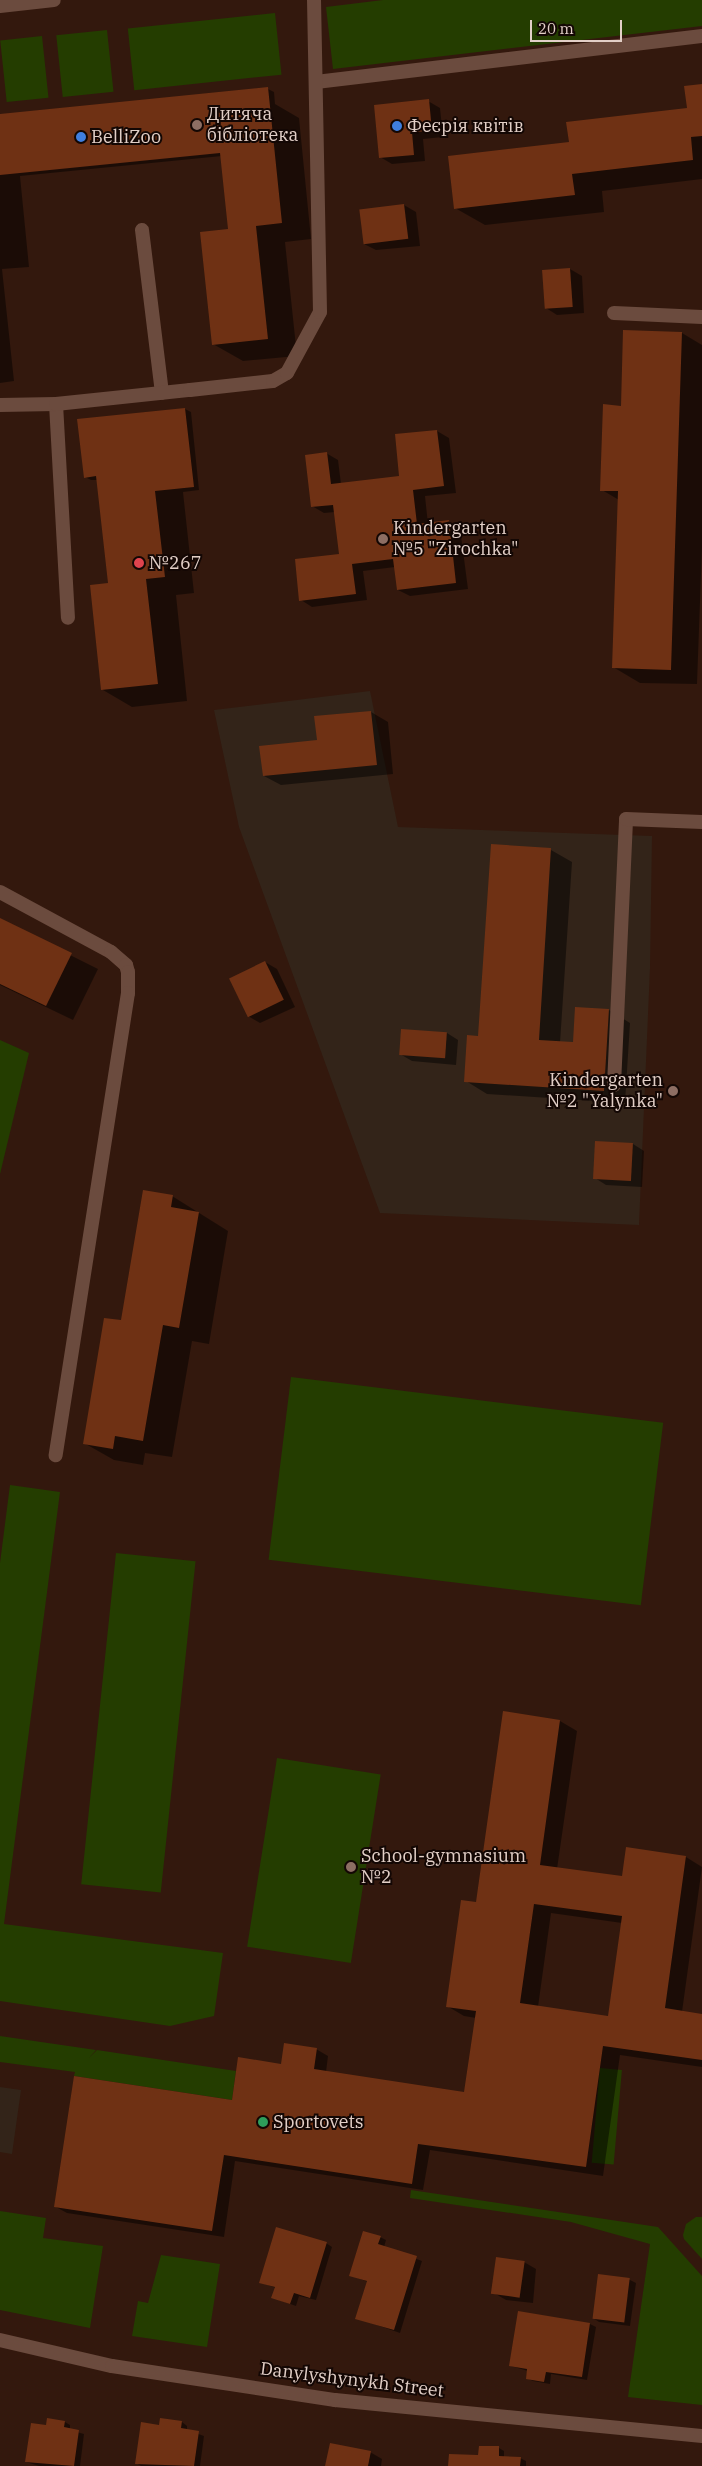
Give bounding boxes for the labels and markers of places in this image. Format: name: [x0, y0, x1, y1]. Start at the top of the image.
place label: Дитяча бібліотека: [207, 104, 298, 146]
place label: Феєрія квітів: [407, 115, 524, 137]
marker: Дитяча бібліотека: [191, 119, 203, 131]
marker: Феєрія квітів: [391, 120, 403, 132]
place label: BelliZoo: [91, 126, 161, 148]
marker: BelliZoo: [75, 131, 87, 143]
place label: Kindergarten №5 "Zirochka": [393, 518, 518, 560]
marker: Kindergarten №5 "Zirochka": [377, 533, 389, 545]
place label: №267: [149, 552, 202, 574]
marker: №267: [133, 557, 145, 569]
place label: Kindergarten №2 "Yalynka": [547, 1070, 663, 1112]
marker: Kindergarten №2 "Yalynka": [667, 1085, 679, 1097]
place label: School-gymnasium №2: [361, 1846, 526, 1888]
marker: School-gymnasium №2: [345, 1861, 357, 1873]
place label: Sportovets: [273, 2111, 364, 2133]
marker: Sportovets: [257, 2116, 269, 2128]

